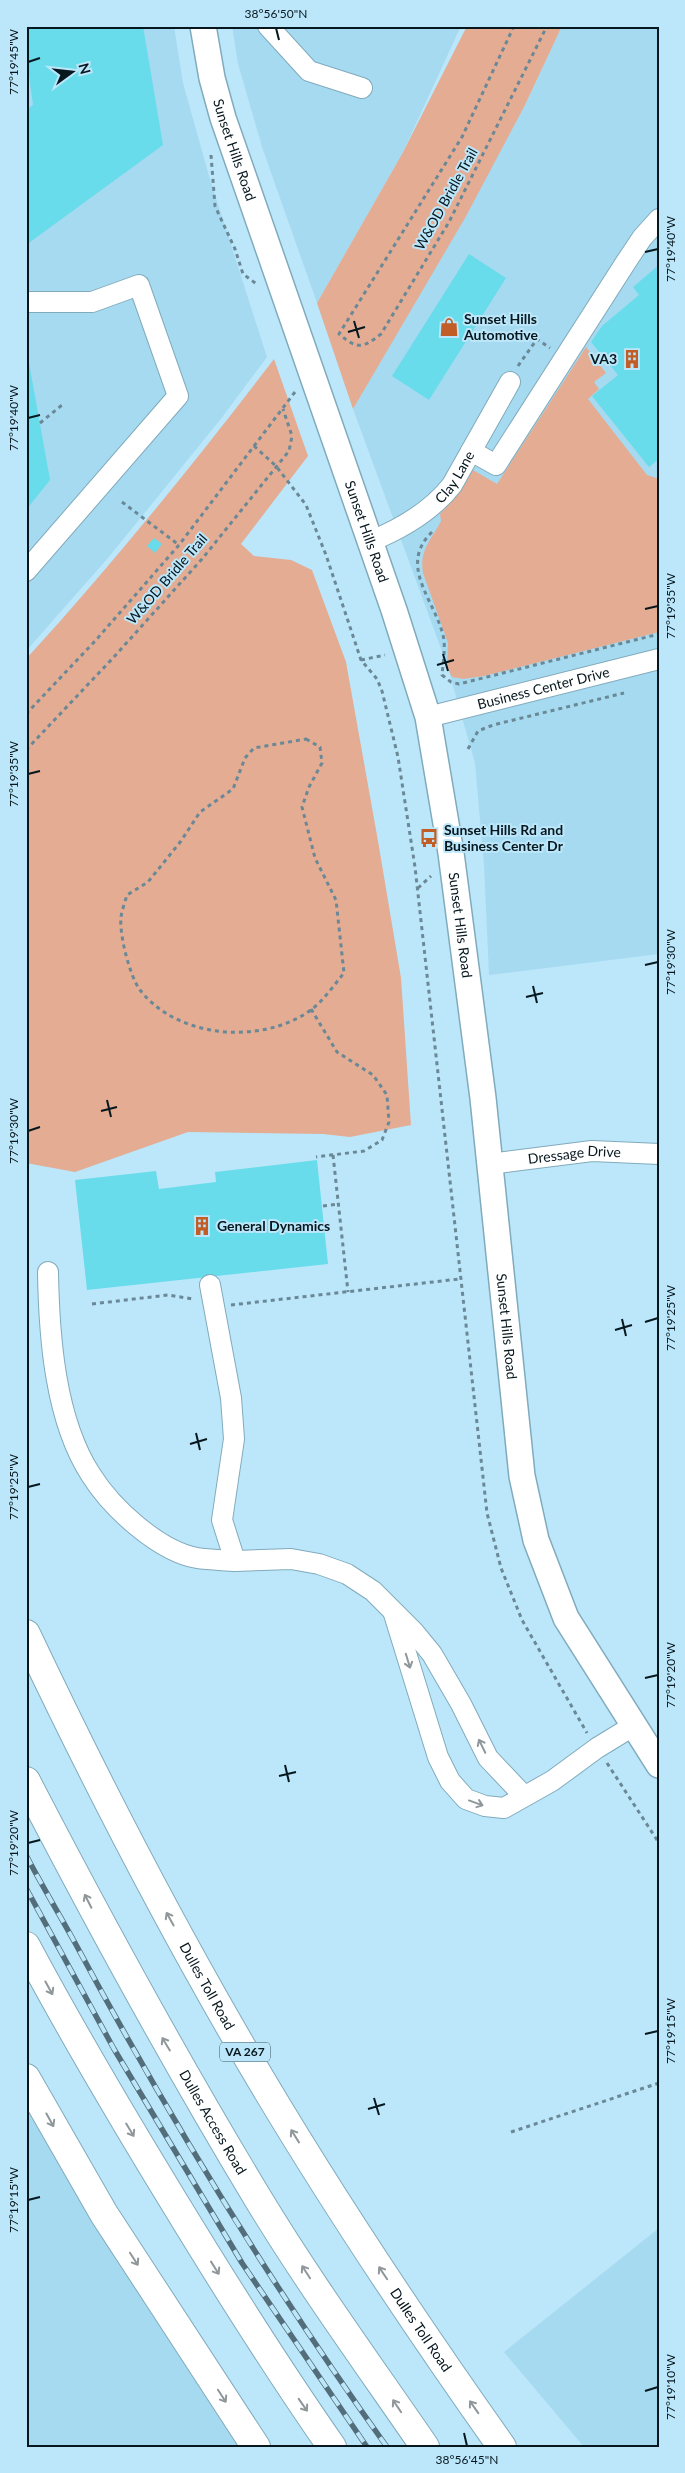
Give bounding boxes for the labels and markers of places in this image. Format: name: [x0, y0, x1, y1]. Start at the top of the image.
place label: Sunset Hills Automotive: [463, 310, 538, 343]
shop icon: Sunset Hills Automotive: [438, 316, 460, 338]
building icon: VA3: [621, 348, 643, 370]
place label: VA3: [589, 350, 617, 367]
place label: Sunset Hills Rd and Business Center Dr: [444, 821, 564, 854]
bus stop icon: Sunset Hills Rd and Business Center Dr: [418, 827, 440, 849]
building icon: General Dynamics: [191, 1215, 213, 1237]
place label: General Dynamics: [217, 1217, 330, 1234]

